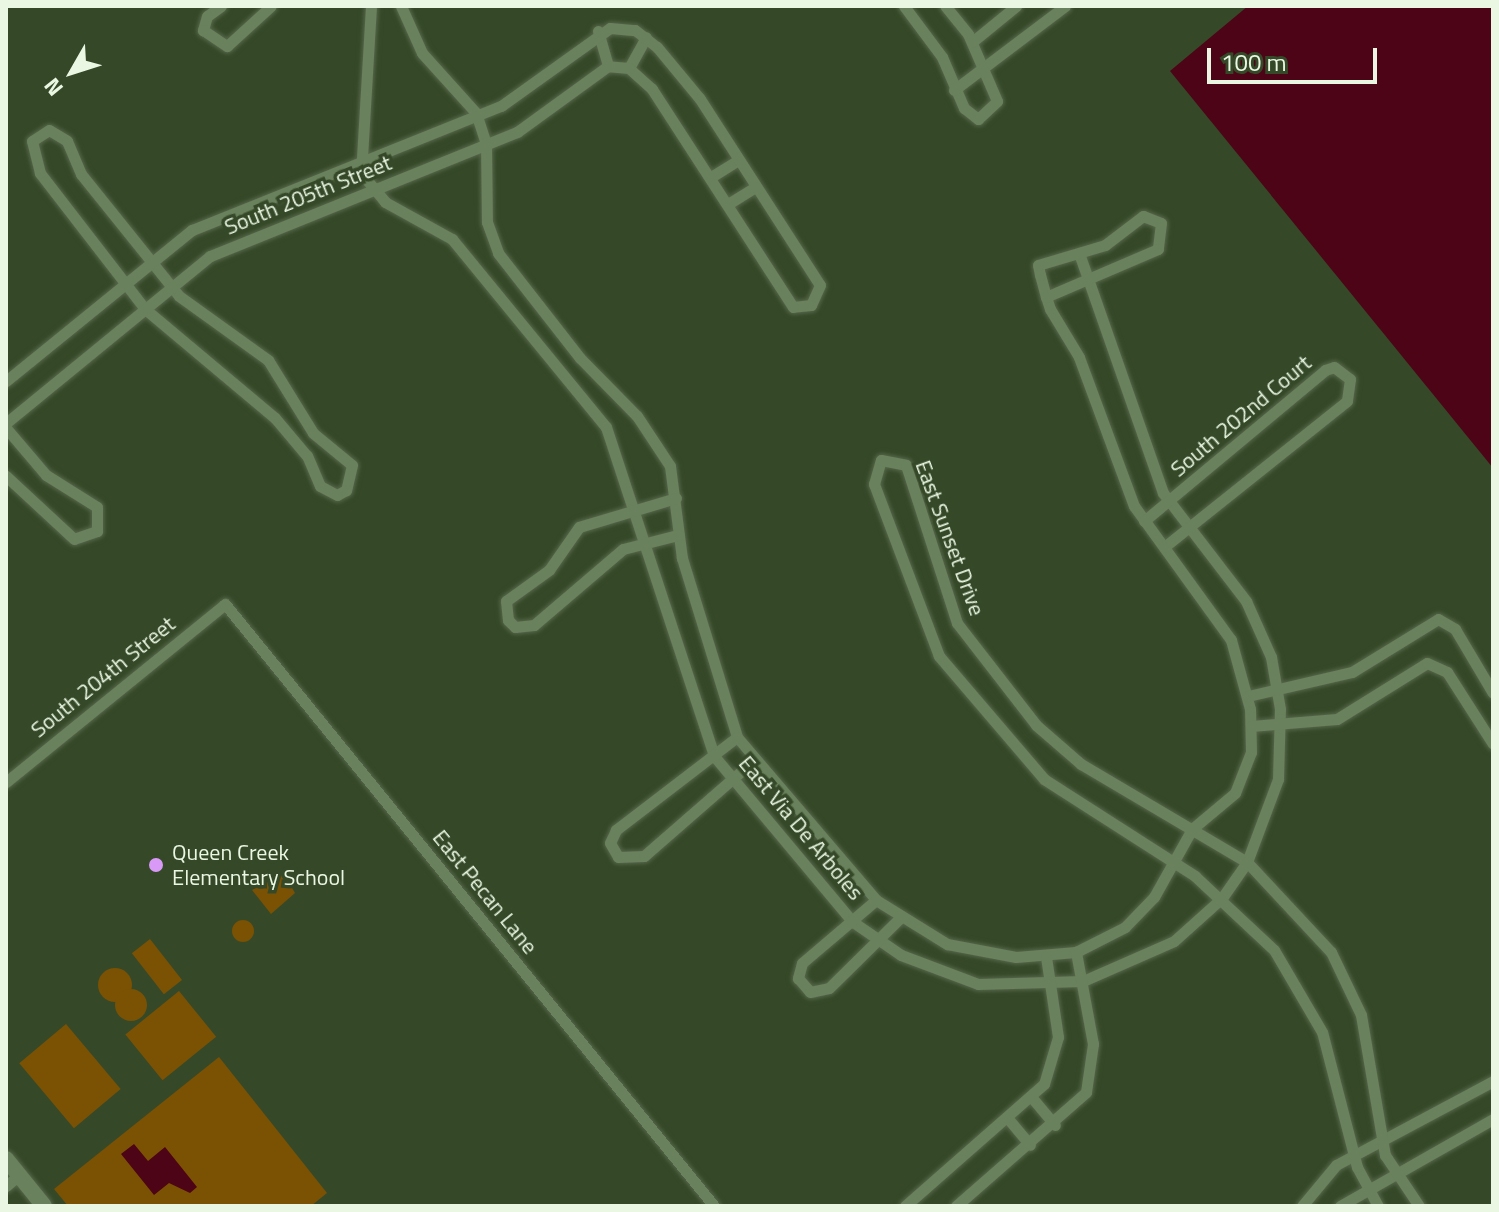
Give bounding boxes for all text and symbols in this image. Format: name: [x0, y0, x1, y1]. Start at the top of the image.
north arrow: [32, 32, 112, 112]
scale bar: [1211, 32, 1381, 82]
text: 100 m: [1221, 44, 1287, 80]
text: N: [35, 70, 71, 104]
street label: South 205th Street: [221, 149, 395, 241]
street label: South 202nd Court: [1165, 350, 1317, 482]
street label: East Sunset Drive: [910, 457, 990, 619]
street label: South 204th Street: [26, 611, 180, 743]
street label: East Via De Arboles: [733, 751, 869, 905]
street label: East Pecan Lane: [427, 825, 543, 959]
place label: Queen Creek Elementary School: [172, 839, 345, 890]
marker: Queen Creek Elementary School: [147, 856, 165, 874]

